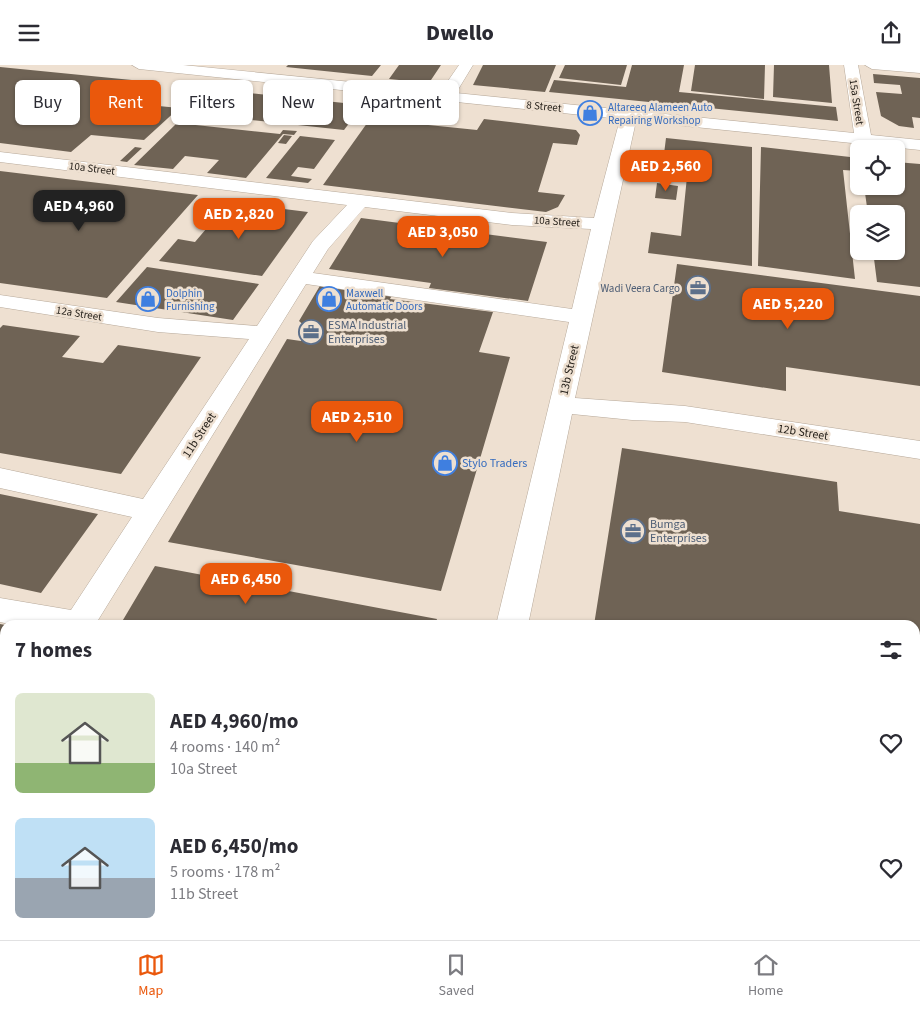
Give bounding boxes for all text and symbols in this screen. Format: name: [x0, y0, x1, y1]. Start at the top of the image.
text: Dwello: [426, 17, 494, 49]
icon: menu: [15, 19, 43, 47]
icon: share: [877, 19, 905, 47]
street label: 15a Street: [845, 78, 868, 126]
chip: Buy: [15, 80, 80, 125]
chip: Rent: [90, 80, 161, 125]
chip: Filters: [171, 80, 253, 125]
chip: New: [263, 80, 333, 125]
chip: Apartment: [343, 80, 459, 125]
street label: 8 Street: [526, 97, 563, 116]
shop icon: Altareeq Alameen Auto Repairing Workshop: [577, 100, 603, 126]
place label: Altareeq Alameen Auto Repairing Workshop: [608, 100, 713, 128]
map controls: [850, 140, 905, 260]
button: locate: [850, 140, 905, 195]
pin: AED 2,560: [609, 149, 723, 192]
text: AED 2,560: [631, 155, 701, 177]
street label: 10a Street: [68, 158, 116, 179]
pin: AED 4,960: [22, 189, 136, 232]
text: AED 4,960: [44, 195, 114, 217]
pin: AED 2,820: [182, 197, 296, 240]
text: AED 2,820: [204, 203, 274, 225]
button: layers: [850, 205, 905, 260]
street label: 10a Street: [533, 212, 581, 231]
pin: AED 3,050: [386, 215, 500, 258]
text: AED 3,050: [408, 221, 478, 243]
office icon: Wadi Veera Cargo: [685, 275, 711, 301]
place label: Wadi Veera Cargo: [600, 281, 680, 296]
shop icon: Dolphin Furnishing: [135, 286, 161, 312]
place label: Dolphin Furnishing: [166, 286, 215, 314]
shop icon: Maxwell Automatic Doors: [316, 286, 342, 312]
place label: Maxwell Automatic Doors: [346, 286, 423, 314]
pin: AED 5,220: [731, 287, 845, 330]
text: AED 5,220: [753, 293, 823, 315]
street label: 12a Street: [55, 302, 103, 325]
place label: ESMA Industrial Enterprises: [328, 317, 406, 348]
office icon: ESMA Industrial Enterprises: [298, 319, 324, 345]
street label: 13b Street: [555, 343, 584, 397]
pin: AED 2,510: [300, 401, 414, 443]
text: AED 2,510: [322, 406, 392, 428]
street label: 11b Street: [178, 409, 220, 461]
street label: 12b Street: [776, 420, 829, 445]
shop icon: Stylo Traders: [432, 450, 458, 476]
place label: Stylo Traders: [462, 455, 527, 472]
place label: Bumga Enterprises: [650, 516, 707, 547]
office icon: Bumga Enterprises: [620, 518, 646, 544]
pin: AED 6,450: [189, 563, 303, 605]
text: AED 6,450: [211, 568, 281, 590]
text: 7 homes: [15, 635, 92, 665]
icon: filters: [877, 636, 905, 664]
text: AED 4,960/mo: [170, 706, 299, 736]
icon: home: [55, 713, 115, 773]
icon: heart: [877, 729, 905, 757]
text: 4 rooms · 140 m²: [170, 736, 280, 758]
text: 10a Street: [170, 758, 237, 780]
text: AED 6,450/mo: [170, 831, 299, 861]
icon: home: [55, 838, 115, 898]
icon: heart: [877, 854, 905, 882]
text: 5 rooms · 178 m²: [170, 861, 280, 883]
text: 11b Street: [170, 883, 238, 905]
tab: Map: [137, 951, 165, 1001]
tab: Saved: [438, 951, 474, 1001]
tab: Home: [748, 951, 783, 1001]

